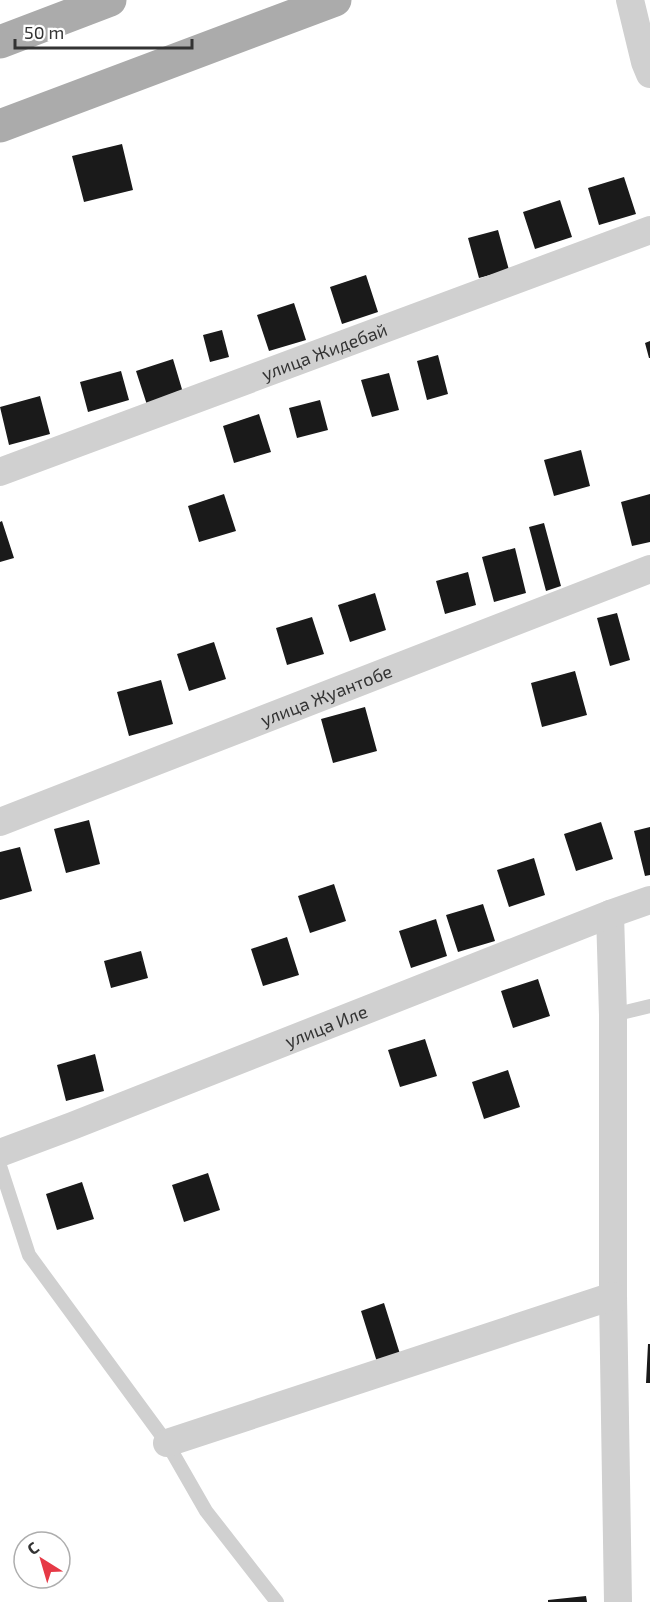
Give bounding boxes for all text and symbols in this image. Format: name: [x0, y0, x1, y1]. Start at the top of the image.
scale bar: [15, 12, 192, 50]
text: 50 m: [24, 21, 64, 43]
street label: улица Жидебай: [258, 318, 390, 385]
street label: улица Жуантобе: [257, 660, 395, 731]
street label: улица Иле: [282, 1000, 370, 1052]
north arrow: [12, 1530, 72, 1590]
text: С: [23, 1537, 42, 1558]

